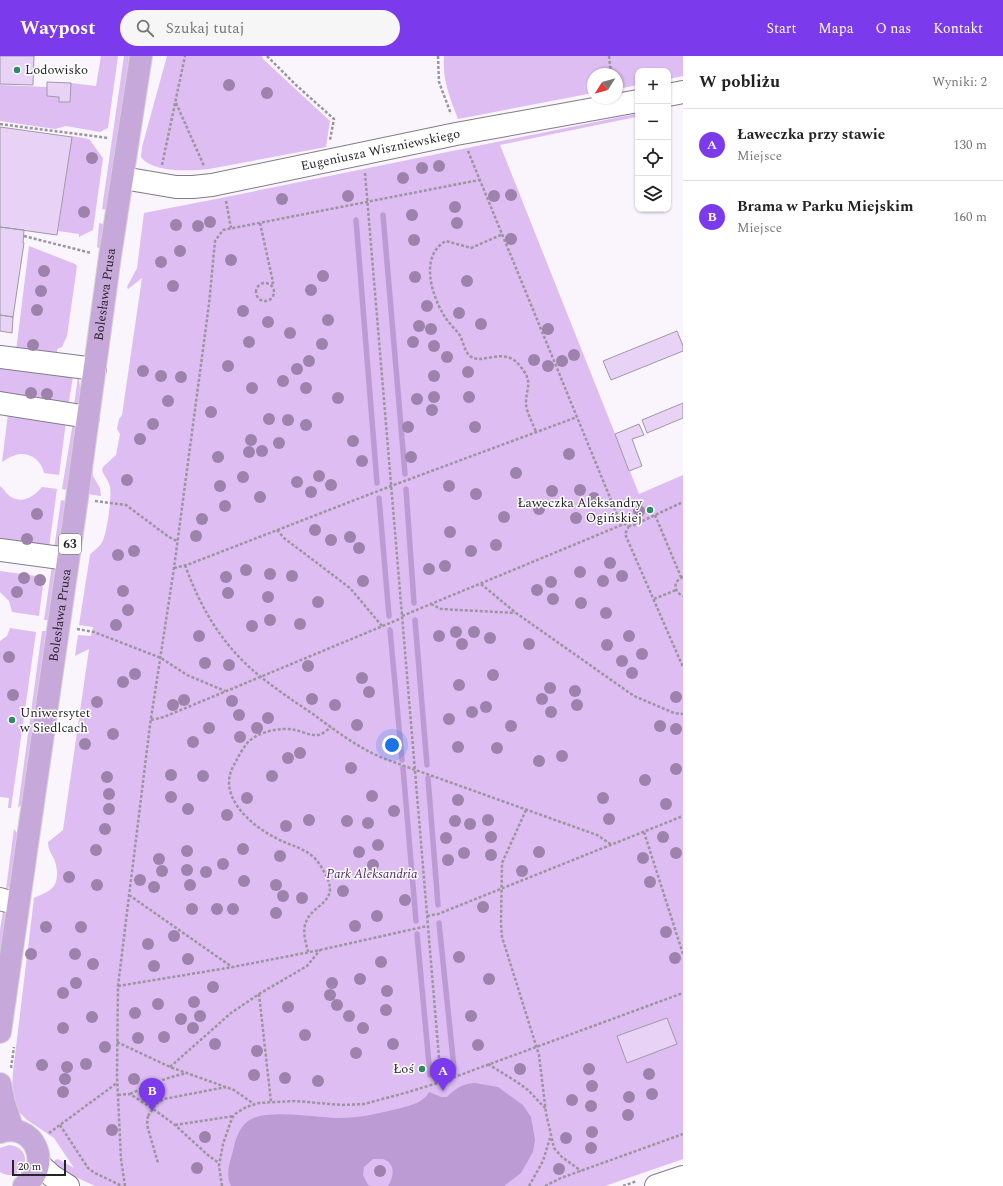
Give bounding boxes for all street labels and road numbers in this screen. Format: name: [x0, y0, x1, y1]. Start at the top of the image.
street label: Eugeniusza Wiszniewskiego: [299, 123, 462, 176]
street label: Bolesława Prusa: [89, 246, 121, 342]
road number: 63: [59, 534, 81, 554]
street label: Bolesława Prusa: [44, 567, 77, 663]

